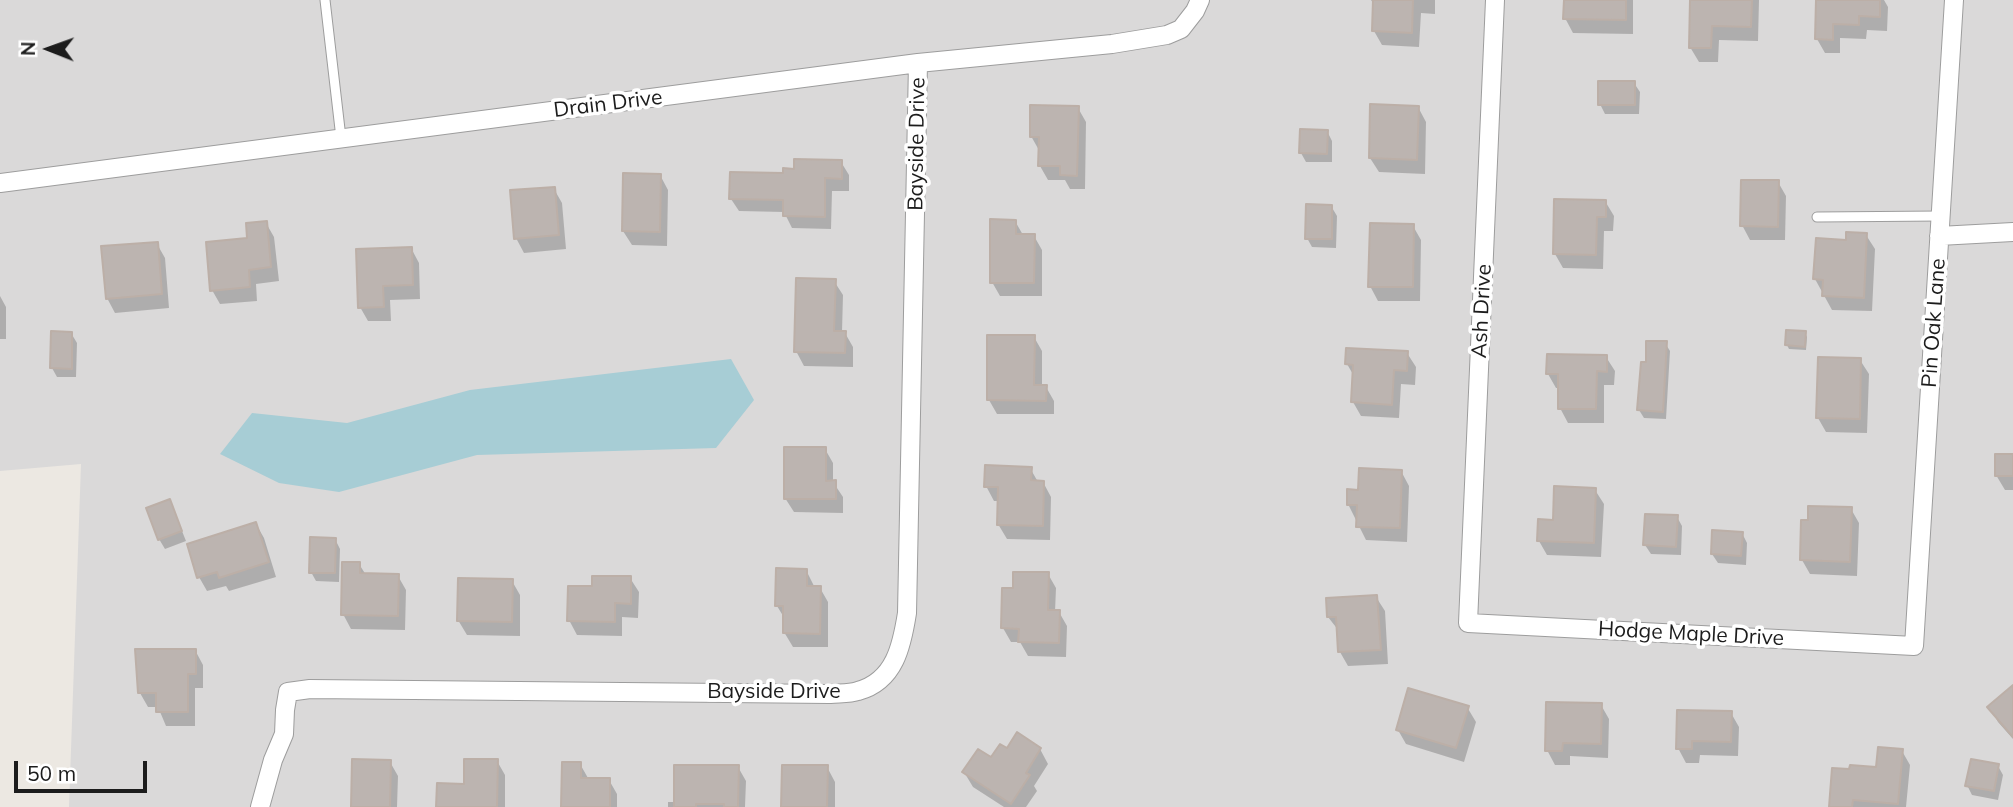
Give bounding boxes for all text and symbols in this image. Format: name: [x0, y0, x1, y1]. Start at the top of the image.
north arrow: [14, 14, 84, 84]
text: N: [16, 41, 40, 56]
street label: Bayside Drive: [903, 77, 931, 211]
street label: Drain Drive: [552, 85, 664, 123]
street label: Pin Oak Lane: [1917, 258, 1951, 388]
street label: Ash Drive: [1467, 263, 1497, 359]
street label: Hodge Maple Drive: [1597, 617, 1785, 651]
street label: Bayside Drive: [707, 679, 841, 705]
scale bar: [18, 748, 150, 792]
text: 50 m: [27, 760, 76, 786]

